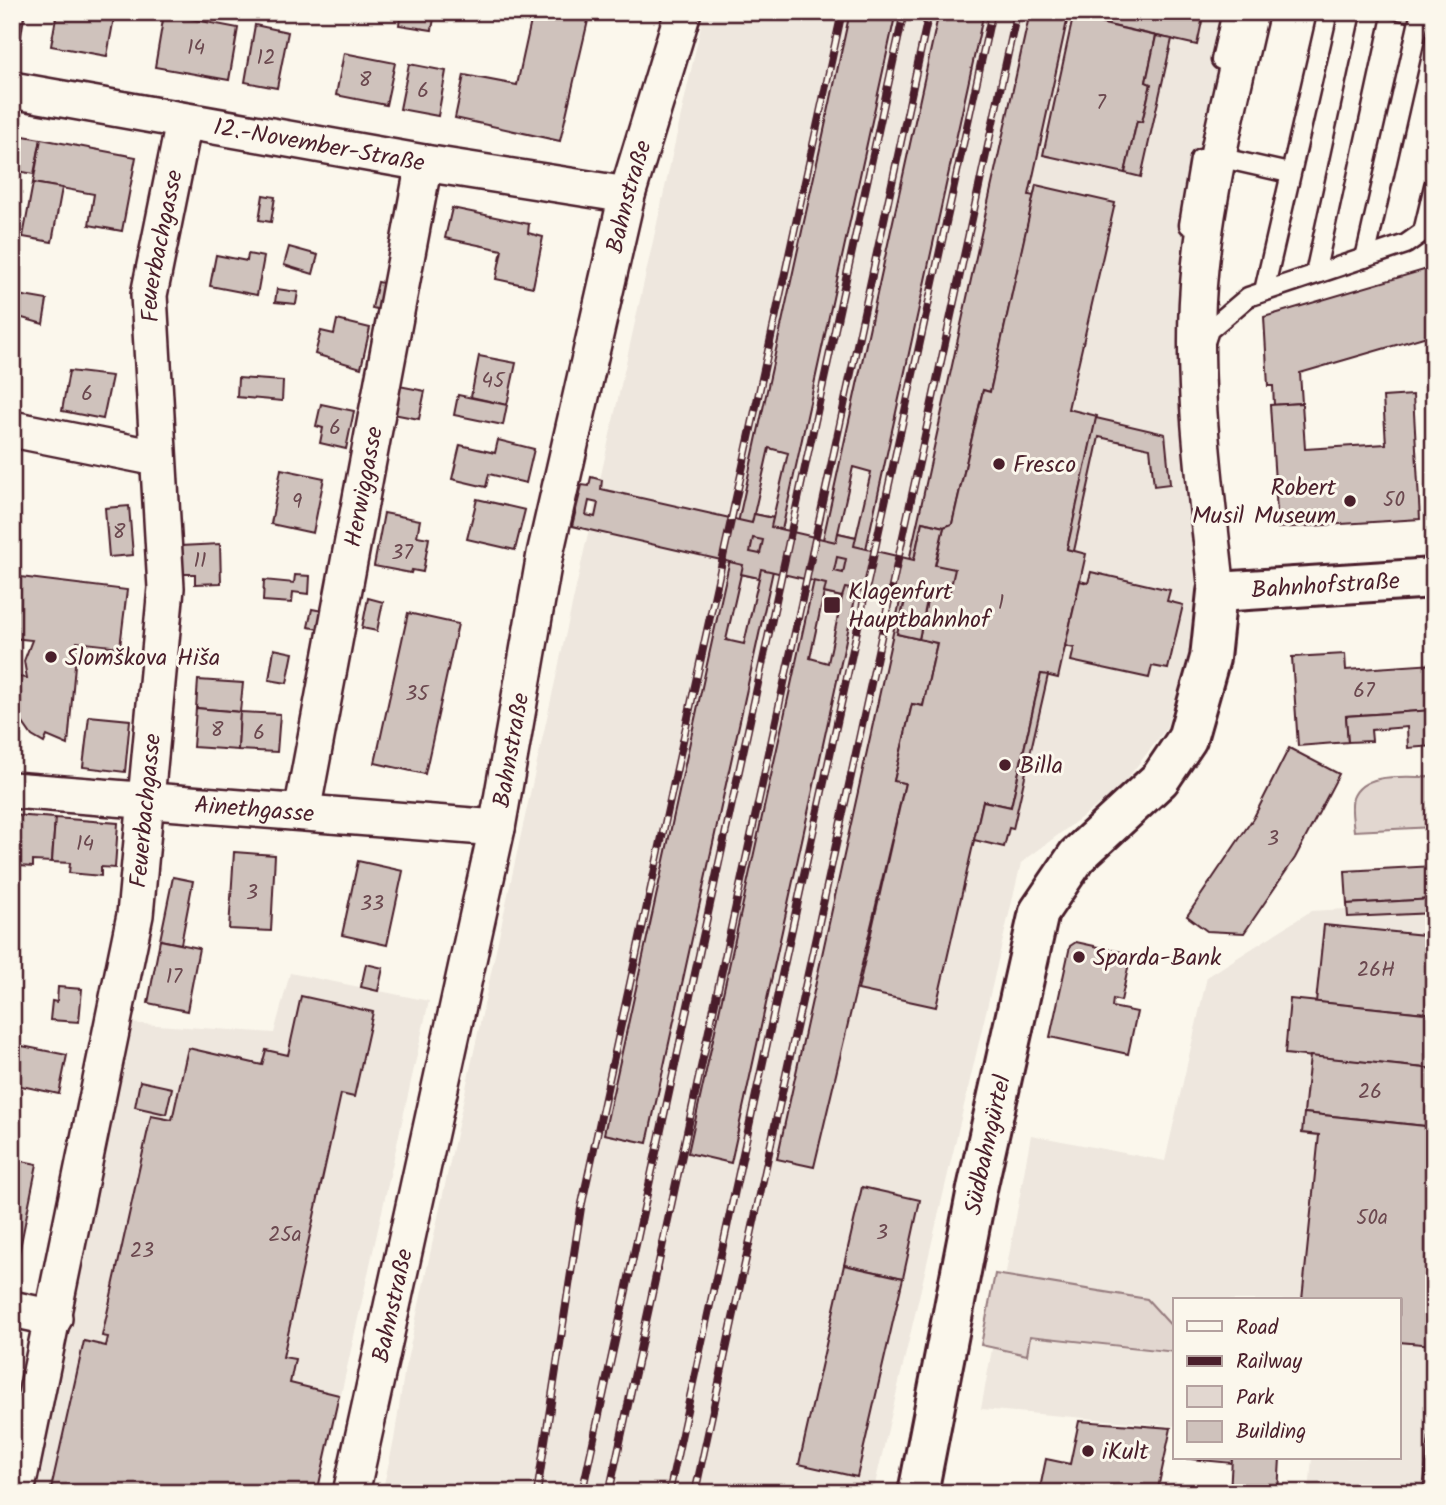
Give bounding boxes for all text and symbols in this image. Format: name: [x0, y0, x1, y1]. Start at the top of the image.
house number: 14: [187, 32, 205, 65]
house number: 12: [257, 42, 275, 75]
house number: 8: [359, 64, 372, 97]
house number: 6: [417, 75, 429, 108]
house number: 7: [1096, 87, 1107, 120]
street label: 12.-November-Straße: [210, 108, 428, 184]
street label: Bahnstraße: [596, 135, 664, 257]
street label: Feuerbachgasse: [131, 166, 195, 324]
house number: 45: [482, 365, 506, 398]
house number: 6: [81, 378, 93, 411]
house number: 6: [329, 412, 341, 445]
street label: Herwiggasse: [334, 423, 395, 551]
place label: Fresco: [1013, 446, 1076, 485]
marker: Fresco: [991, 456, 1007, 472]
place label: Robert Musil Museum: [1192, 469, 1337, 536]
house number: 50: [1383, 484, 1405, 517]
house number: 9: [292, 486, 302, 519]
marker: Robert Musil Museum: [1342, 493, 1358, 509]
house number: 8: [113, 516, 126, 549]
house number: 37: [391, 537, 414, 570]
house number: 11: [193, 545, 207, 578]
street label: Bahnhofstraße: [1250, 562, 1401, 611]
place label: Klagenfurt Hauptbahnhof: [848, 573, 993, 640]
house number: 1: [998, 587, 1004, 620]
marker: Klagenfurt Hauptbahnhof: [822, 595, 842, 615]
place label: Slomškova Hiša: [65, 639, 220, 678]
marker: Slomškova Hiša: [43, 649, 59, 665]
house number: 67: [1353, 675, 1376, 708]
house number: 35: [405, 678, 430, 711]
street label: Bahnstraße: [483, 690, 541, 811]
house number: 8: [211, 714, 224, 747]
house number: 6: [253, 717, 265, 750]
street label: Feuerbachgasse: [120, 732, 173, 890]
place label: Billa: [1019, 747, 1063, 786]
marker: Billa: [997, 757, 1013, 773]
street label: Ainethgasse: [193, 786, 316, 835]
house number: 3: [1267, 823, 1279, 856]
house number: 14: [76, 828, 94, 861]
house number: 3: [246, 877, 258, 910]
house number: 33: [360, 888, 384, 921]
place label: Sparda-Bank: [1093, 939, 1222, 978]
marker: Sparda-Bank: [1071, 949, 1087, 965]
house number: 26H: [1357, 954, 1395, 987]
house number: 17: [166, 961, 183, 994]
street label: Südbahngürtel: [954, 1071, 1023, 1219]
house number: 26: [1358, 1076, 1382, 1109]
house number: 50a: [1356, 1202, 1388, 1235]
house number: 3: [876, 1217, 888, 1250]
house number: 25a: [268, 1219, 302, 1252]
house number: 23: [130, 1235, 154, 1268]
street label: Bahnstraße: [362, 1245, 425, 1367]
legend: [1173, 1298, 1400, 1460]
text: Road: [1236, 1312, 1279, 1345]
text: Railway: [1236, 1346, 1302, 1379]
text: Park: [1236, 1382, 1274, 1415]
text: Building: [1236, 1416, 1306, 1449]
place label: iKult: [1102, 1433, 1149, 1472]
marker: iKult: [1080, 1443, 1096, 1459]

